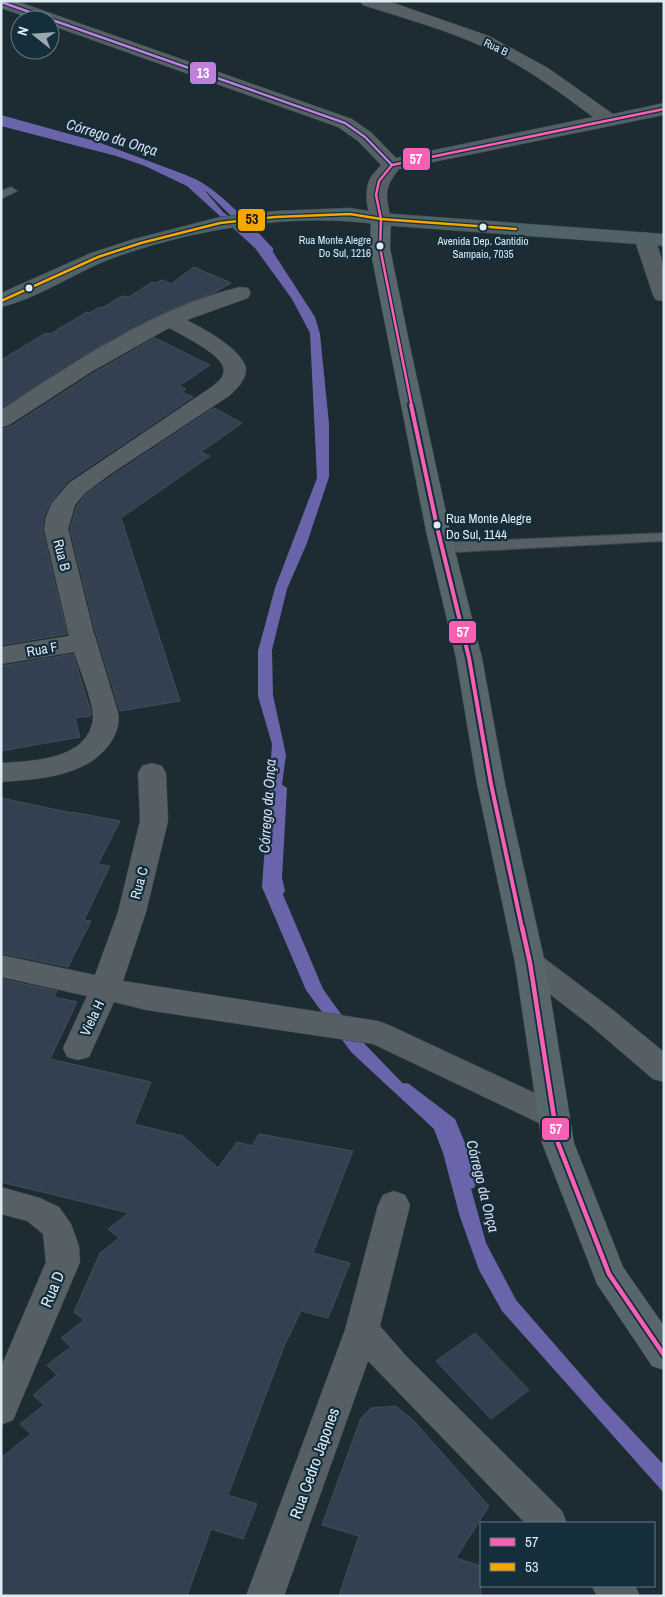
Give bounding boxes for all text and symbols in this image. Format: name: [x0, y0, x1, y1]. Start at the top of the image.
north arrow: [10, 10, 60, 60]
text: N: [13, 25, 32, 38]
street label: Rua B: [482, 35, 510, 59]
line badge: 13: [189, 61, 217, 85]
text: 13: [197, 64, 209, 82]
water label: Córrego da Onça: [64, 113, 160, 161]
line badge: 57: [402, 147, 431, 171]
text: 57: [410, 150, 423, 168]
line badge: 53: [237, 208, 266, 232]
text: 53: [246, 210, 258, 228]
marker: Avenida Dep. Cantidio Sampaio, 7035: [478, 222, 488, 232]
place label: Rua Monte Alegre Do Sul, 1216: [299, 233, 371, 260]
place label: Avenida Dep. Cantidio Sampaio, 7035: [436, 234, 529, 261]
marker: Rua Monte Alegre Do Sul, 1216: [375, 241, 385, 251]
unlabelled marker: [24, 283, 34, 293]
place label: Rua Monte Alegre Do Sul, 1144: [446, 510, 531, 543]
marker: Rua Monte Alegre Do Sul, 1144: [432, 520, 442, 530]
street label: Rua B: [49, 537, 75, 573]
line badge: 57: [448, 620, 477, 644]
text: 57: [457, 623, 470, 641]
street label: Rua F: [25, 637, 59, 661]
water label: Córrego da Onça: [253, 758, 281, 854]
street label: Rua C: [126, 865, 152, 901]
street label: Viela H: [76, 997, 108, 1039]
line badge: 57: [541, 1117, 570, 1141]
text: 57: [550, 1120, 563, 1138]
water label: Córrego da Onça: [461, 1138, 505, 1234]
street label: Rua D: [35, 1268, 69, 1310]
street label: Rua Cedro Japones: [284, 1404, 344, 1522]
legend: [480, 1522, 655, 1587]
text: 57: [525, 1531, 539, 1552]
text: 53: [525, 1556, 539, 1577]

